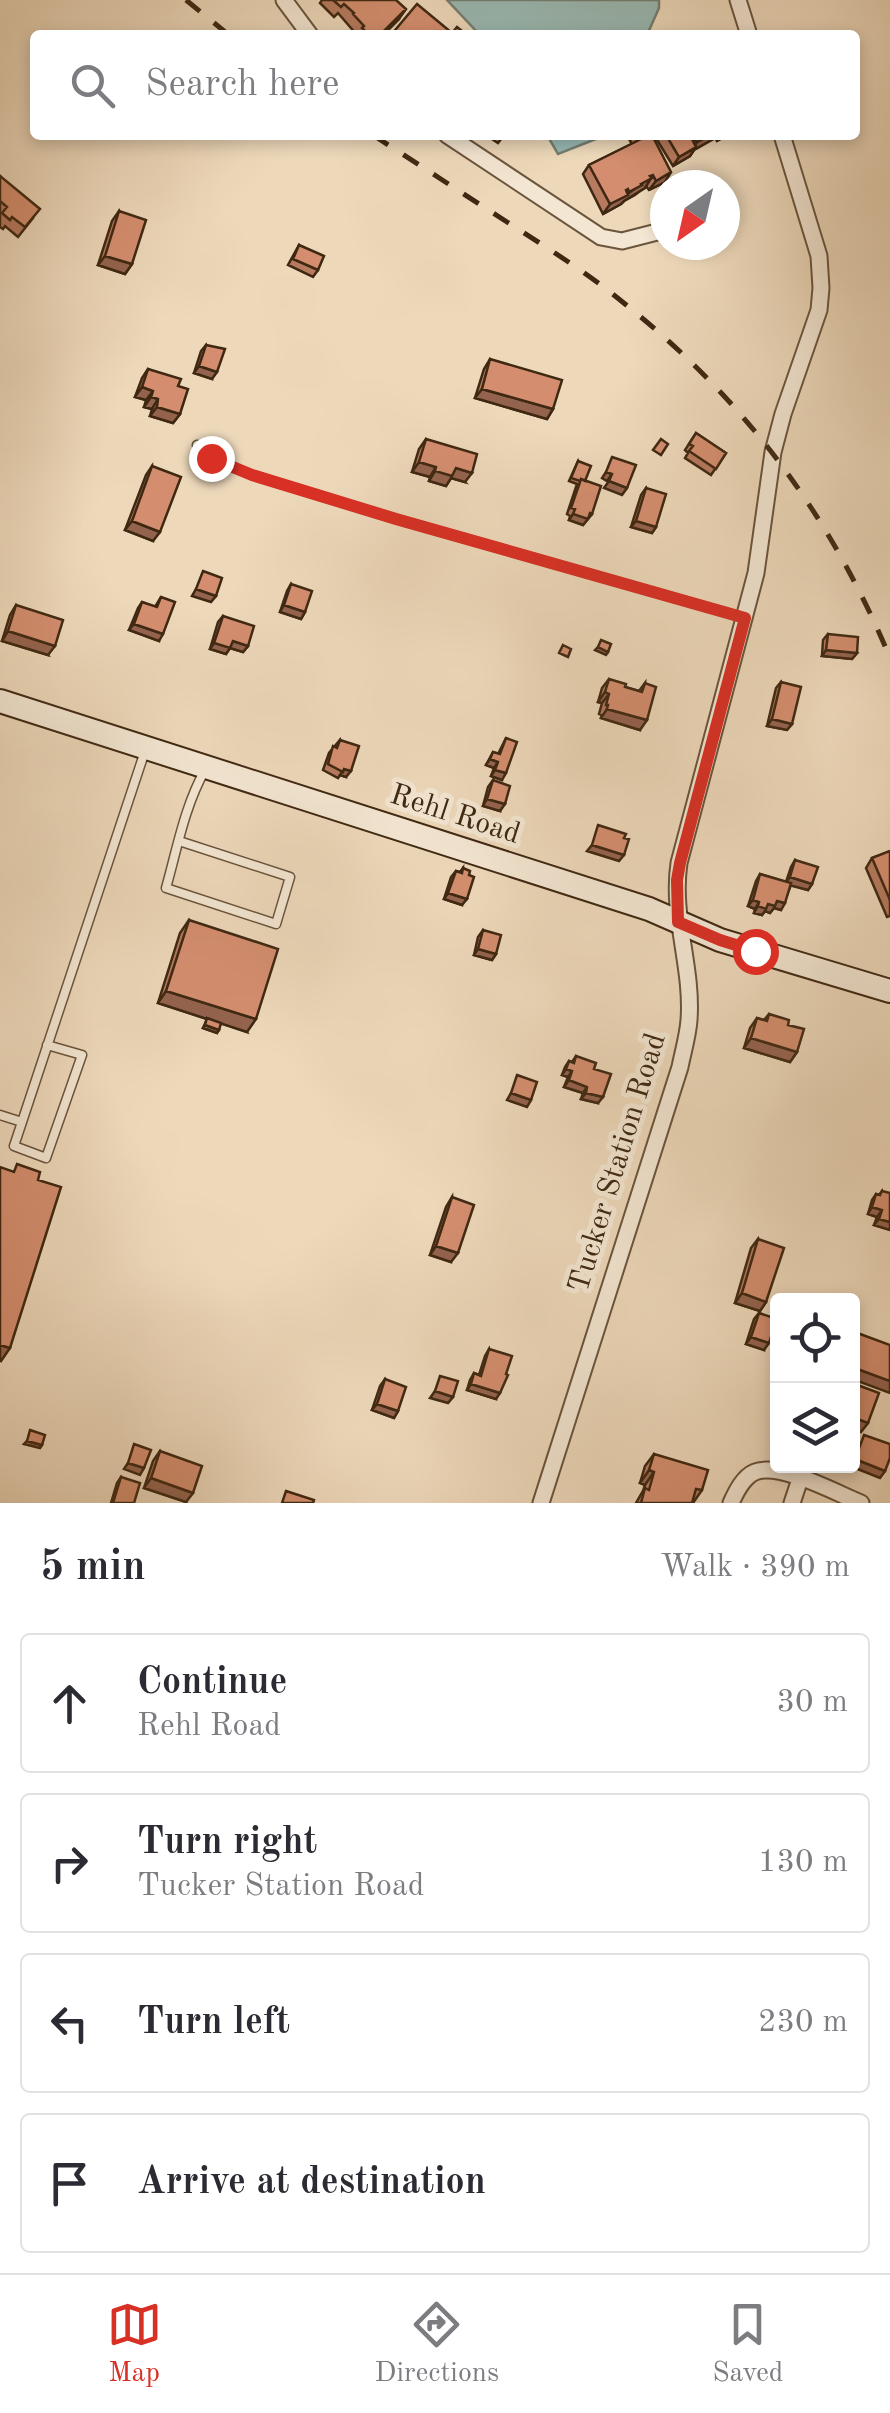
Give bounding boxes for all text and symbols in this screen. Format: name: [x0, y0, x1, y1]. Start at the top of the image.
search box: [30, 30, 860, 140]
icon: search: [65, 58, 120, 113]
text: Search here: [145, 66, 340, 104]
north arrow: [650, 170, 740, 260]
route end: [189, 436, 235, 482]
street label: Rehl Road: [386, 780, 524, 850]
route start: [733, 929, 779, 975]
street label: Tucker Station Road: [564, 1030, 672, 1296]
map controls: [770, 1293, 860, 1473]
button: locate: [770, 1293, 860, 1383]
button: layers: [770, 1383, 860, 1473]
text: 5 min: [40, 1547, 146, 1589]
text: Walk · 390 m: [660, 1552, 850, 1584]
text: Continue: [137, 1664, 287, 1702]
icon: ahead: [42, 1676, 97, 1731]
text: 30 m: [777, 1687, 848, 1719]
text: Rehl Road: [137, 1711, 281, 1743]
text: Turn right: [137, 1824, 317, 1862]
icon: right: [42, 1836, 97, 1891]
text: 130 m: [758, 1847, 848, 1879]
text: Tucker Station Road: [137, 1871, 424, 1903]
icon: left: [42, 1996, 97, 2051]
text: Turn left: [137, 2004, 290, 2042]
text: 230 m: [758, 2007, 848, 2039]
icon: arrive: [42, 2156, 97, 2211]
text: Arrive at destination: [137, 2164, 486, 2202]
tab: Map: [107, 2297, 162, 2392]
tab: Directions: [375, 2297, 499, 2392]
tab: Saved: [712, 2297, 783, 2392]

